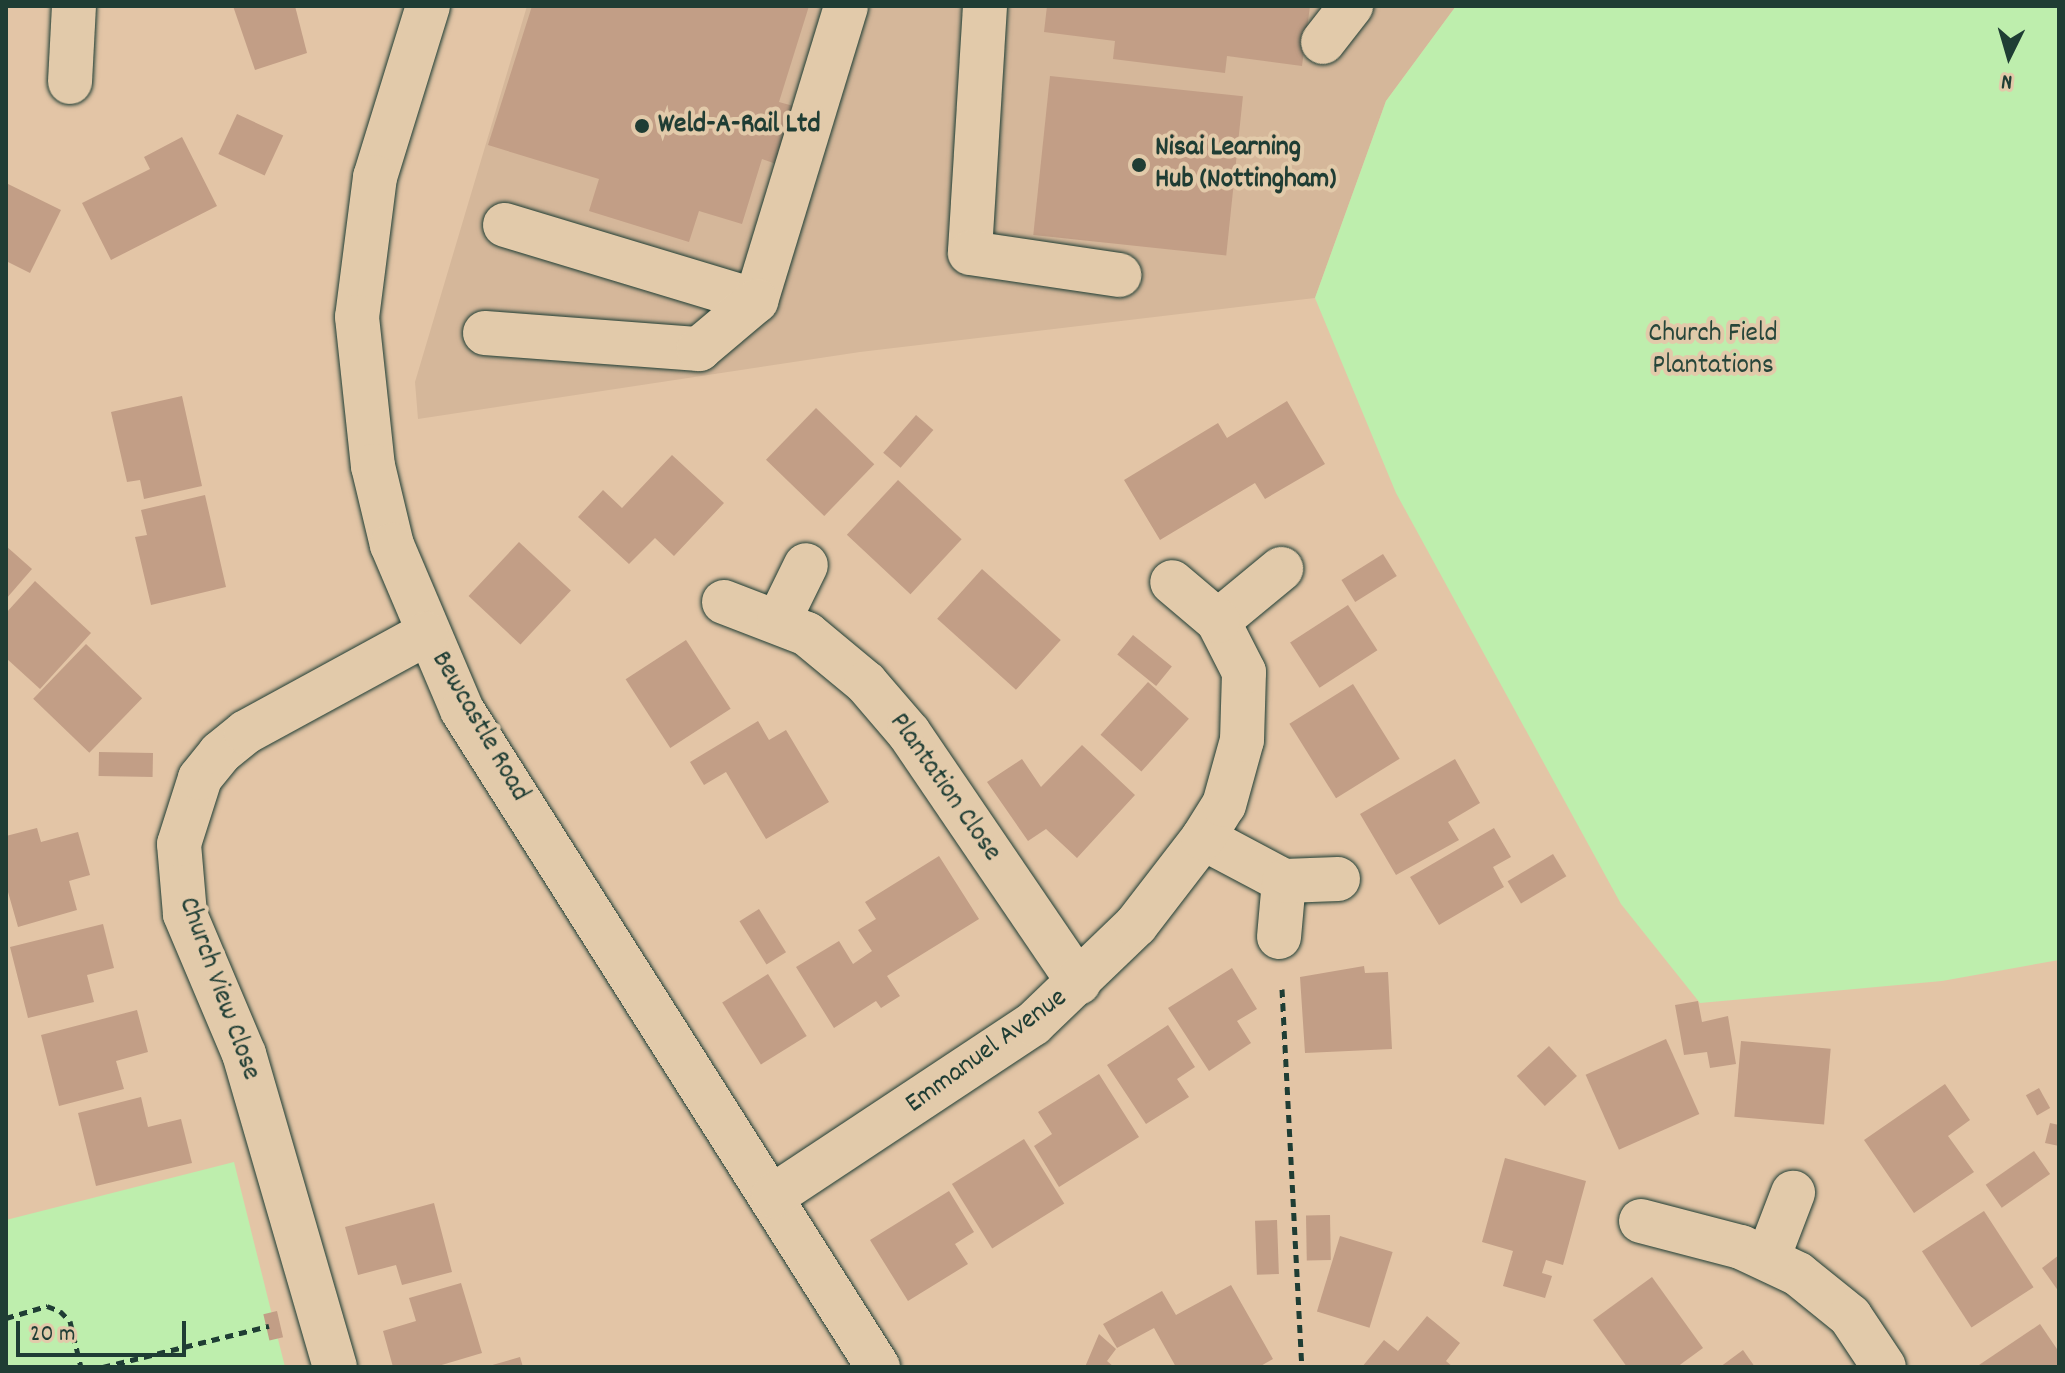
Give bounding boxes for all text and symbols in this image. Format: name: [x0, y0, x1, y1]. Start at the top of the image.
north arrow: [1969, 16, 2049, 96]
text: N: [2000, 64, 2014, 96]
place label: Weld-A-Rail Ltd: [658, 109, 821, 143]
marker: Weld-A-Rail Ltd: [633, 117, 651, 135]
place label: Nisai Learning Hub (Nottingham): [1155, 132, 1336, 198]
marker: Nisai Learning Hub (Nottingham): [1130, 156, 1148, 174]
park label: Church Field Plantations: [1648, 318, 1778, 384]
street label: Bewcastle Road: [422, 646, 536, 808]
street label: Plantation Close: [881, 707, 1007, 869]
street label: Church View Close: [169, 893, 267, 1085]
street label: Emmanuel Avenue: [900, 982, 1074, 1122]
scale bar: [20, 1305, 190, 1355]
text: 20 m: [30, 1318, 76, 1352]

